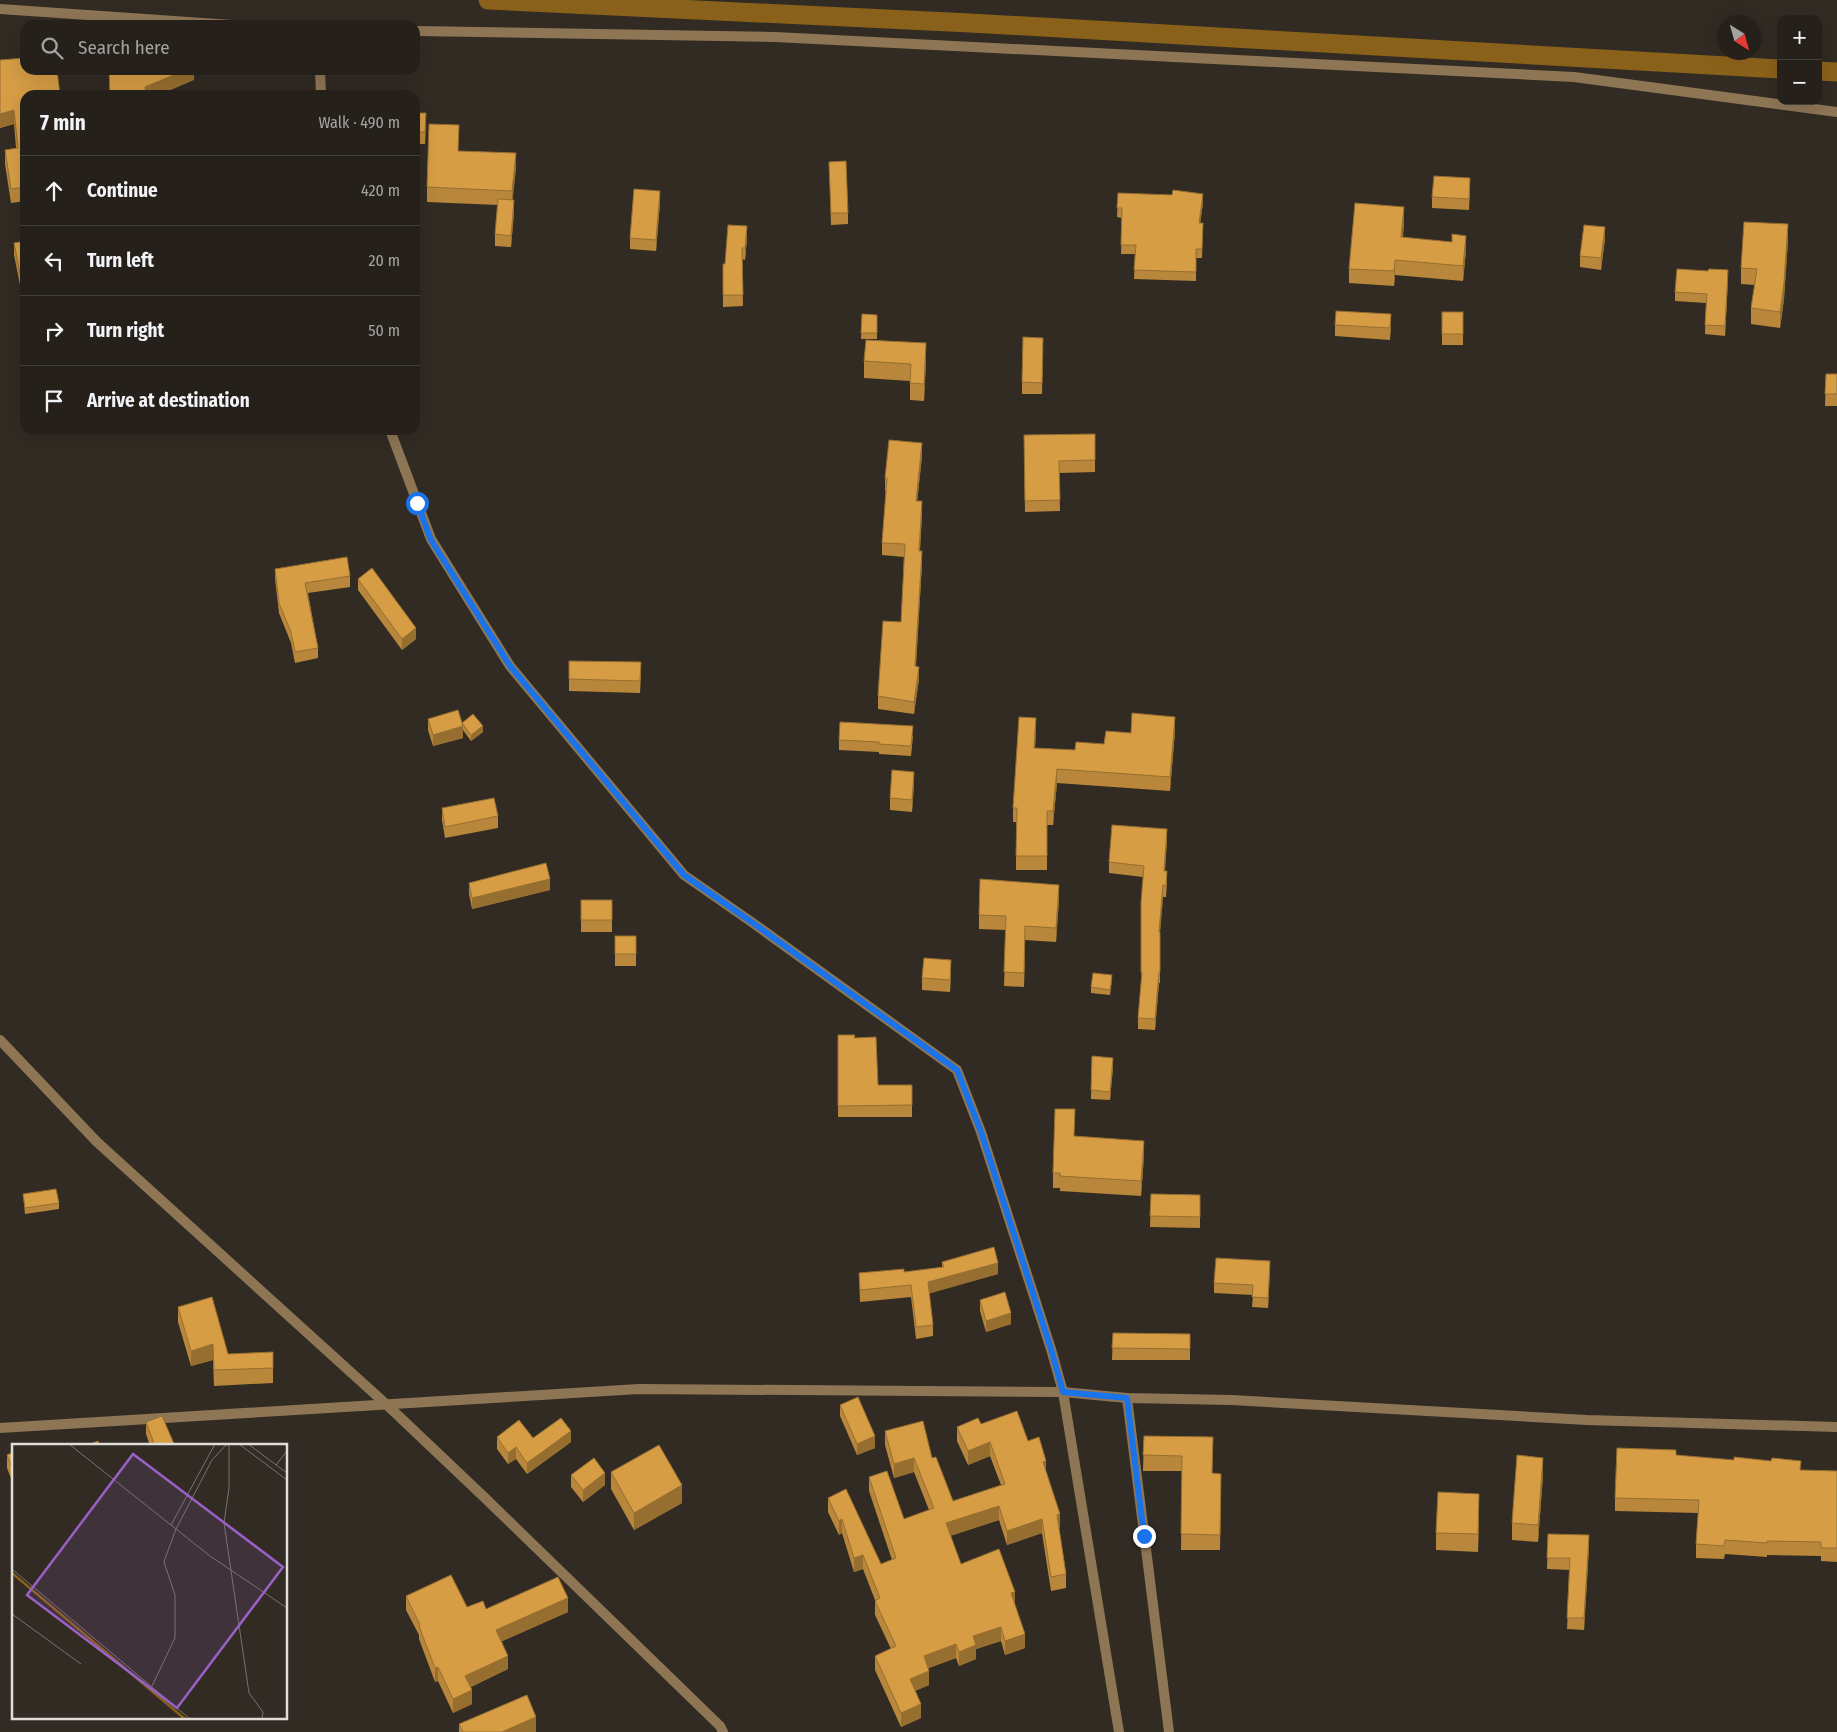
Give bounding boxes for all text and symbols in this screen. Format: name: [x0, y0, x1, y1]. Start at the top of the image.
north arrow: [1717, 15, 1762, 60]
map controls: [1777, 15, 1822, 105]
button: +: [1777, 15, 1822, 60]
search box: [20, 20, 420, 75]
icon: search: [38, 34, 66, 62]
text: Search here: [78, 36, 170, 59]
button: −: [1777, 60, 1822, 105]
text: 7 min: [40, 110, 86, 136]
text: Walk · 490 m: [319, 113, 400, 132]
icon: ahead: [40, 177, 68, 205]
text: Continue: [87, 179, 158, 202]
text: 420 m: [361, 181, 400, 200]
icon: left: [40, 247, 68, 275]
text: Turn left: [87, 249, 154, 272]
text: 20 m: [369, 251, 400, 270]
icon: right: [40, 317, 68, 345]
text: Turn right: [87, 319, 164, 342]
text: 50 m: [368, 321, 400, 340]
icon: arrive: [40, 387, 68, 415]
text: Arrive at destination: [87, 389, 250, 412]
route start: [406, 492, 429, 515]
inset map: [12, 1444, 288, 1720]
route end: [1133, 1525, 1156, 1548]

